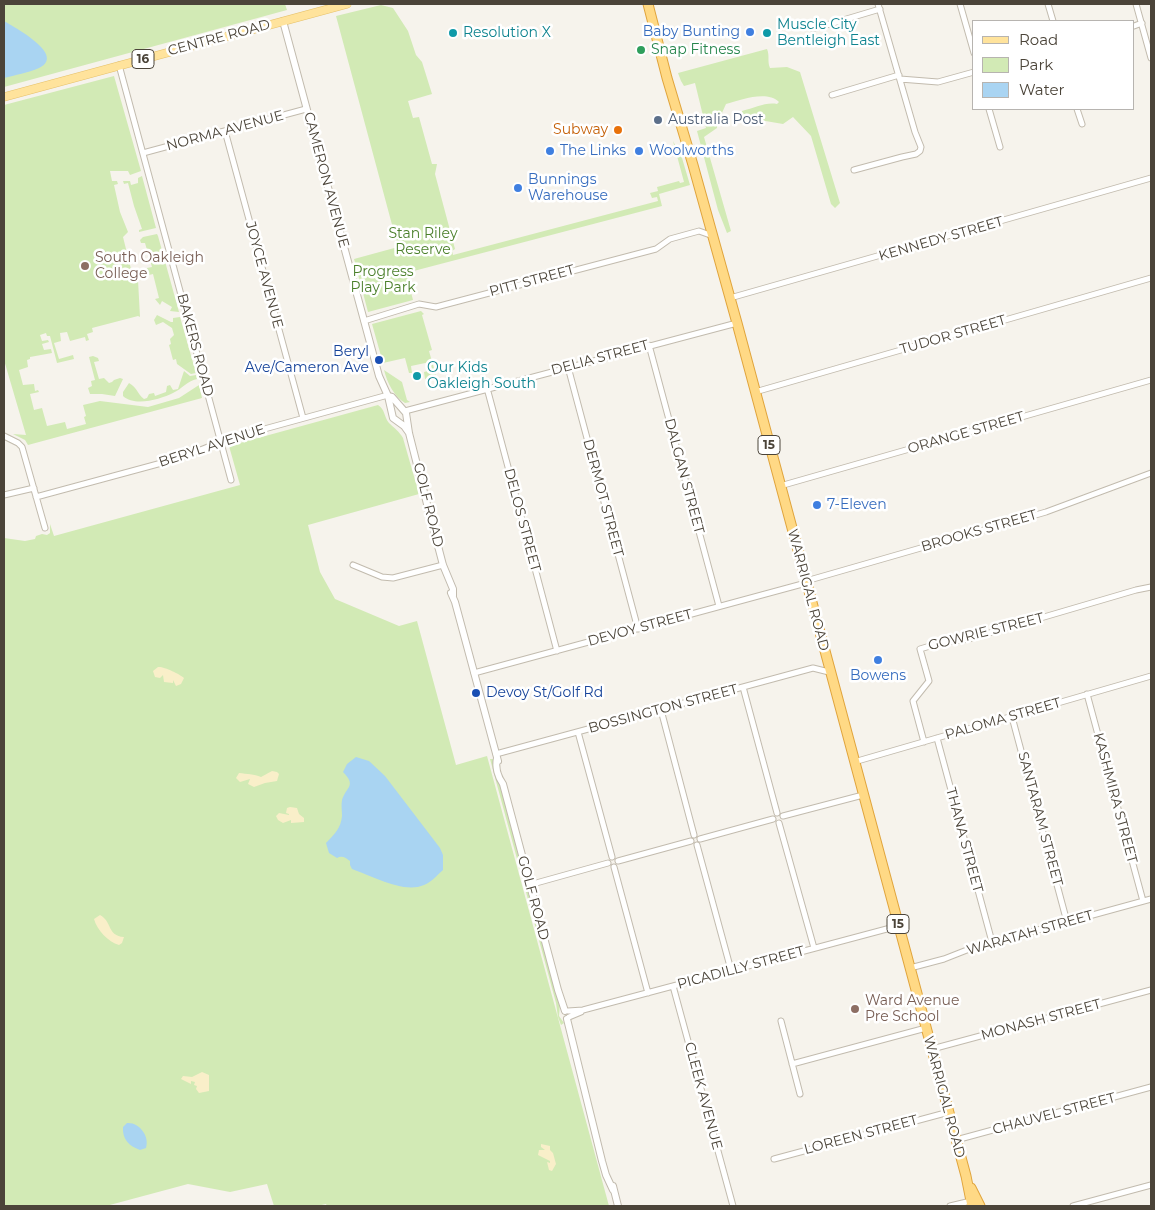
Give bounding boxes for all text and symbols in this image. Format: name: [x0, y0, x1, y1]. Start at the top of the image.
street label: CENTRE ROAD: [166, 16, 272, 60]
place label: Muscle City Bentleigh East: [777, 17, 880, 49]
legend: [972, 20, 1135, 110]
place label: Baby Bunting: [643, 24, 740, 40]
place label: Resolution X: [463, 25, 551, 41]
marker: Baby Bunting: [744, 26, 756, 38]
marker: Resolution X: [447, 27, 459, 39]
marker: Muscle City Bentleigh East: [761, 27, 773, 39]
text: Road: [1019, 30, 1058, 49]
place label: Snap Fitness: [651, 42, 740, 58]
marker: Snap Fitness: [635, 44, 647, 56]
road number: 16: [132, 50, 154, 68]
text: Park: [1019, 55, 1053, 74]
text: Water: [1019, 80, 1065, 99]
street label: NORMA AVENUE: [165, 107, 285, 155]
street label: CAMERON AVENUE: [300, 110, 352, 250]
place label: Australia Post: [668, 112, 764, 128]
marker: Australia Post: [652, 114, 664, 126]
place label: Subway: [553, 122, 608, 138]
marker: Subway: [612, 124, 624, 136]
place label: The Links: [560, 143, 626, 159]
place label: Woolworths: [649, 143, 734, 159]
marker: The Links: [544, 145, 556, 157]
marker: Woolworths: [633, 145, 645, 157]
place label: Bunnings Warehouse: [528, 172, 608, 204]
marker: Bunnings Warehouse: [512, 182, 524, 194]
street label: KENNEDY STREET: [877, 213, 1005, 265]
street label: JOYCE AVENUE: [242, 220, 286, 330]
park label: Stan Riley Reserve: [388, 226, 458, 258]
place label: South Oakleigh College: [95, 250, 204, 282]
marker: South Oakleigh College: [79, 260, 91, 272]
street label: PITT STREET: [488, 262, 576, 300]
park label: Progress Play Park: [350, 264, 416, 296]
street label: BAKERS ROAD: [173, 292, 217, 398]
street label: TUDOR STREET: [898, 312, 1008, 358]
street label: DELIA STREET: [549, 337, 651, 379]
place label: Beryl Ave/Cameron Ave: [245, 344, 369, 377]
marker: Beryl Ave/Cameron Ave: [373, 354, 385, 366]
place label: Our Kids Oakleigh South: [427, 360, 536, 392]
marker: Our Kids Oakleigh South: [411, 370, 423, 382]
street label: ORANGE STREET: [906, 408, 1026, 458]
street label: DALGAN STREET: [661, 416, 707, 536]
street label: BERYL AVENUE: [157, 421, 267, 471]
road number: 15: [758, 436, 780, 454]
street label: DERMOT STREET: [579, 437, 627, 559]
street label: GOLF ROAD: [409, 461, 447, 549]
street label: DELOS STREET: [500, 466, 544, 574]
place label: 7-Eleven: [827, 497, 887, 513]
marker: 7-Eleven: [811, 499, 823, 511]
street label: BROOKS STREET: [919, 506, 1039, 556]
street label: WARRIGAL ROAD: [784, 527, 832, 653]
street label: DEVOY STREET: [586, 606, 694, 650]
street label: GOWRIE STREET: [927, 610, 1045, 654]
marker: Bowens: [872, 654, 884, 666]
place label: Bowens: [850, 668, 906, 684]
street label: BOSSINGTON STREET: [586, 681, 740, 737]
place label: Devoy St/Golf Rd: [486, 685, 603, 701]
marker: Devoy St/Golf Rd: [470, 687, 482, 699]
street label: PALOMA STREET: [943, 694, 1063, 744]
street label: KASHMIRA STREET: [1089, 731, 1141, 865]
street label: SANTARAM STREET: [1014, 750, 1066, 888]
street label: THANA STREET: [942, 786, 986, 894]
street label: GOLF ROAD: [514, 854, 552, 942]
street label: WARATAH STREET: [965, 907, 1095, 959]
road number: 15: [887, 914, 909, 934]
street label: PICADILLY STREET: [676, 943, 806, 993]
place label: Ward Avenue Pre School: [865, 993, 959, 1026]
street label: MONASH STREET: [979, 996, 1103, 1044]
marker: Ward Avenue Pre School: [849, 1003, 861, 1015]
street label: WARRIGAL ROAD: [920, 1034, 968, 1160]
street label: CLEEK AVENUE: [681, 1040, 725, 1152]
street label: CHAUVEL STREET: [991, 1090, 1117, 1138]
street label: LOREEN STREET: [802, 1112, 920, 1158]

